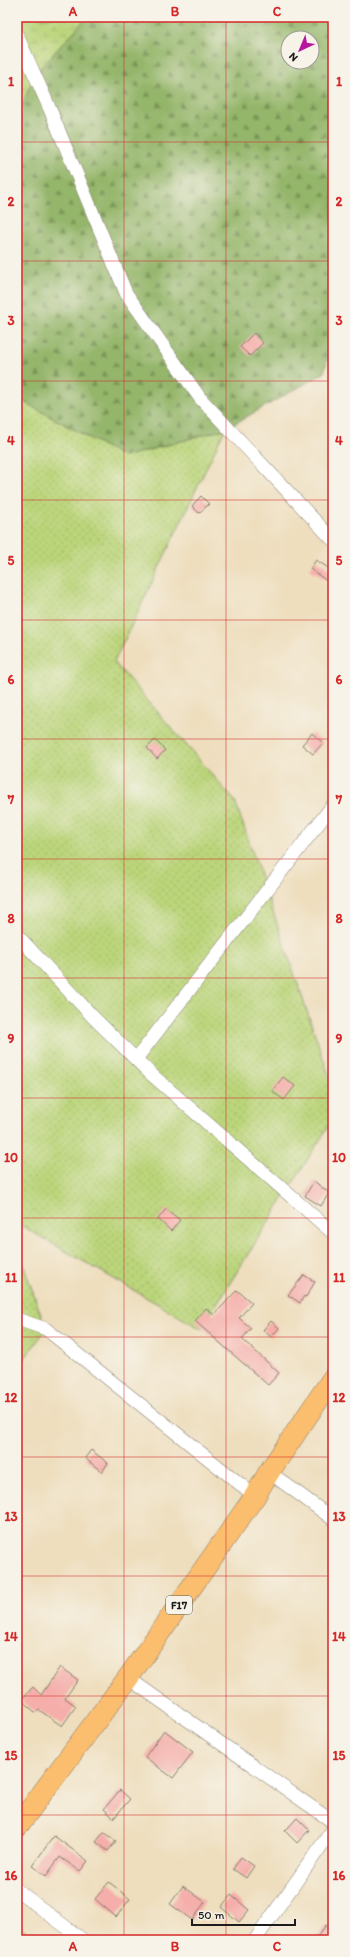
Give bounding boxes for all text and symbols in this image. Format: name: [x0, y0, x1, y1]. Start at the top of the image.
text: A: [68, 4, 78, 19]
text: B: [171, 4, 180, 19]
text: C: [273, 4, 282, 19]
north arrow: [280, 30, 320, 70]
text: N: [286, 50, 301, 64]
text: 1: [8, 74, 14, 89]
text: 1: [336, 74, 342, 89]
text: 2: [8, 194, 15, 209]
text: 2: [336, 194, 343, 209]
text: 3: [7, 313, 15, 328]
text: 3: [335, 313, 343, 328]
text: 4: [7, 433, 15, 448]
text: 4: [335, 433, 343, 448]
text: 5: [8, 553, 15, 568]
text: 5: [336, 553, 343, 568]
text: 6: [8, 672, 15, 687]
text: 6: [336, 672, 343, 687]
text: 7: [7, 792, 15, 807]
text: 7: [335, 792, 343, 807]
text: 8: [7, 911, 15, 926]
text: 8: [335, 911, 343, 926]
text: 9: [8, 1031, 15, 1046]
text: 9: [336, 1031, 343, 1046]
text: 10: [4, 1150, 18, 1165]
text: 10: [332, 1150, 346, 1165]
text: 11: [5, 1270, 17, 1285]
text: 11: [333, 1270, 345, 1285]
text: 12: [5, 1390, 18, 1405]
text: 12: [333, 1390, 346, 1405]
text: 13: [4, 1509, 18, 1524]
text: 13: [332, 1509, 346, 1524]
road number: F17: [166, 1596, 192, 1614]
text: 14: [4, 1629, 18, 1644]
text: 14: [332, 1629, 346, 1644]
text: 15: [5, 1748, 18, 1763]
text: 15: [333, 1748, 346, 1763]
text: 16: [5, 1868, 18, 1883]
text: 16: [333, 1868, 346, 1883]
scale bar: [192, 1901, 295, 1927]
text: 50 m: [198, 1908, 224, 1922]
text: A: [68, 1939, 78, 1954]
text: B: [171, 1939, 180, 1954]
text: C: [273, 1939, 282, 1954]

